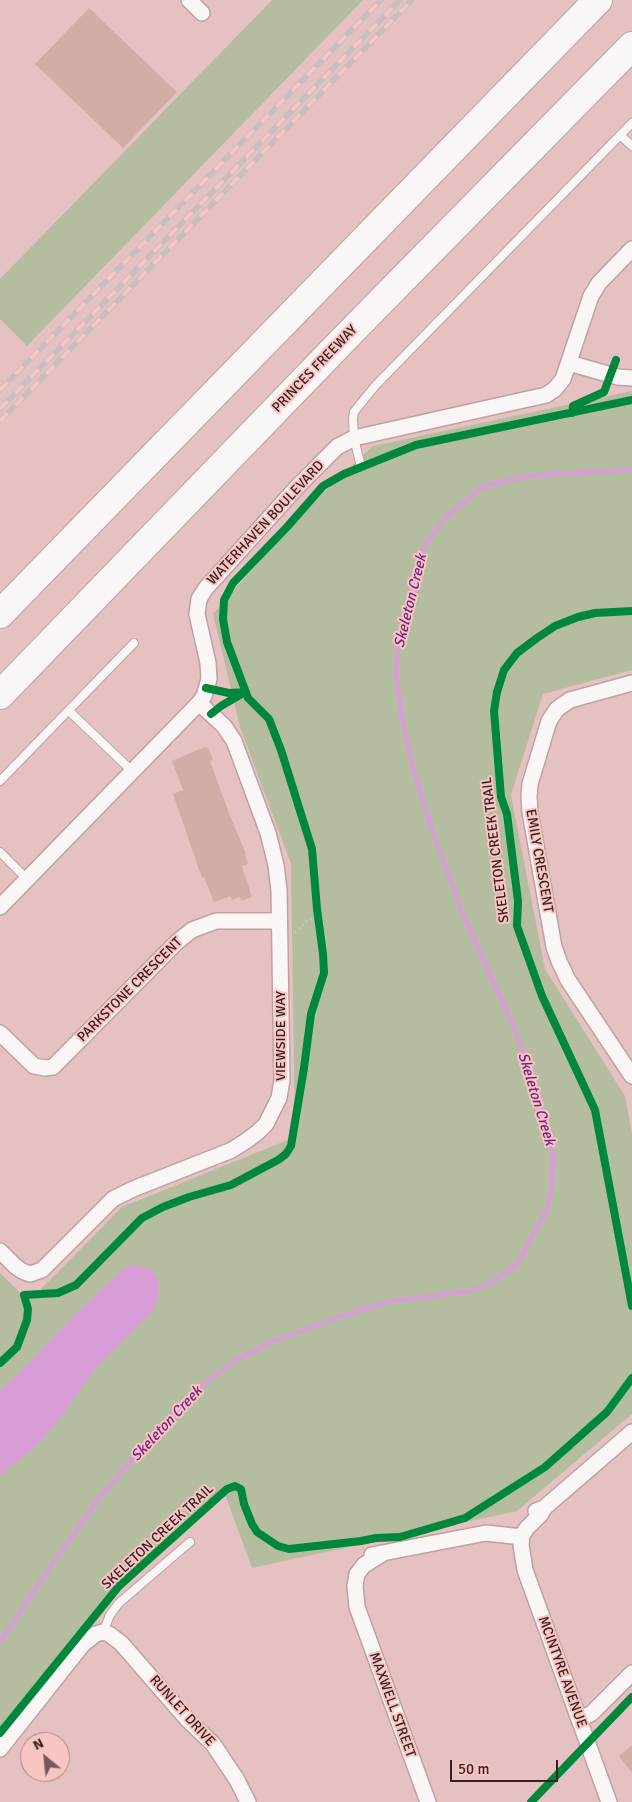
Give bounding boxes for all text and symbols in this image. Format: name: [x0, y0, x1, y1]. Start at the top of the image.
street label: PRINCES FREEWAY: [269, 322, 361, 416]
street label: WATERHAVEN BOULEVARD: [204, 457, 328, 589]
water label: Skeleton Creek: [391, 552, 431, 650]
street label: SKELETON CREEK TRAIL: [479, 776, 513, 924]
street label: EMILY CRESCENT: [522, 808, 556, 914]
street label: PARKSTONE CRESCENT: [74, 934, 186, 1046]
street label: VIEWSIDE WAY: [273, 991, 289, 1081]
water label: Skeleton Creek: [513, 1050, 559, 1148]
water label: Skeleton Creek: [128, 1383, 206, 1465]
street label: SKELETON CREEK TRAIL: [99, 1481, 217, 1593]
street label: MCINTYRE AVENUE: [534, 1614, 590, 1730]
street label: MAXWELL STREET: [365, 1650, 419, 1760]
street label: RUNLET DRIVE: [146, 1672, 218, 1750]
north arrow: [20, 1732, 70, 1782]
text: N: [30, 1734, 46, 1754]
scale bar: [452, 1750, 560, 1782]
text: 50 m: [458, 1760, 489, 1778]

